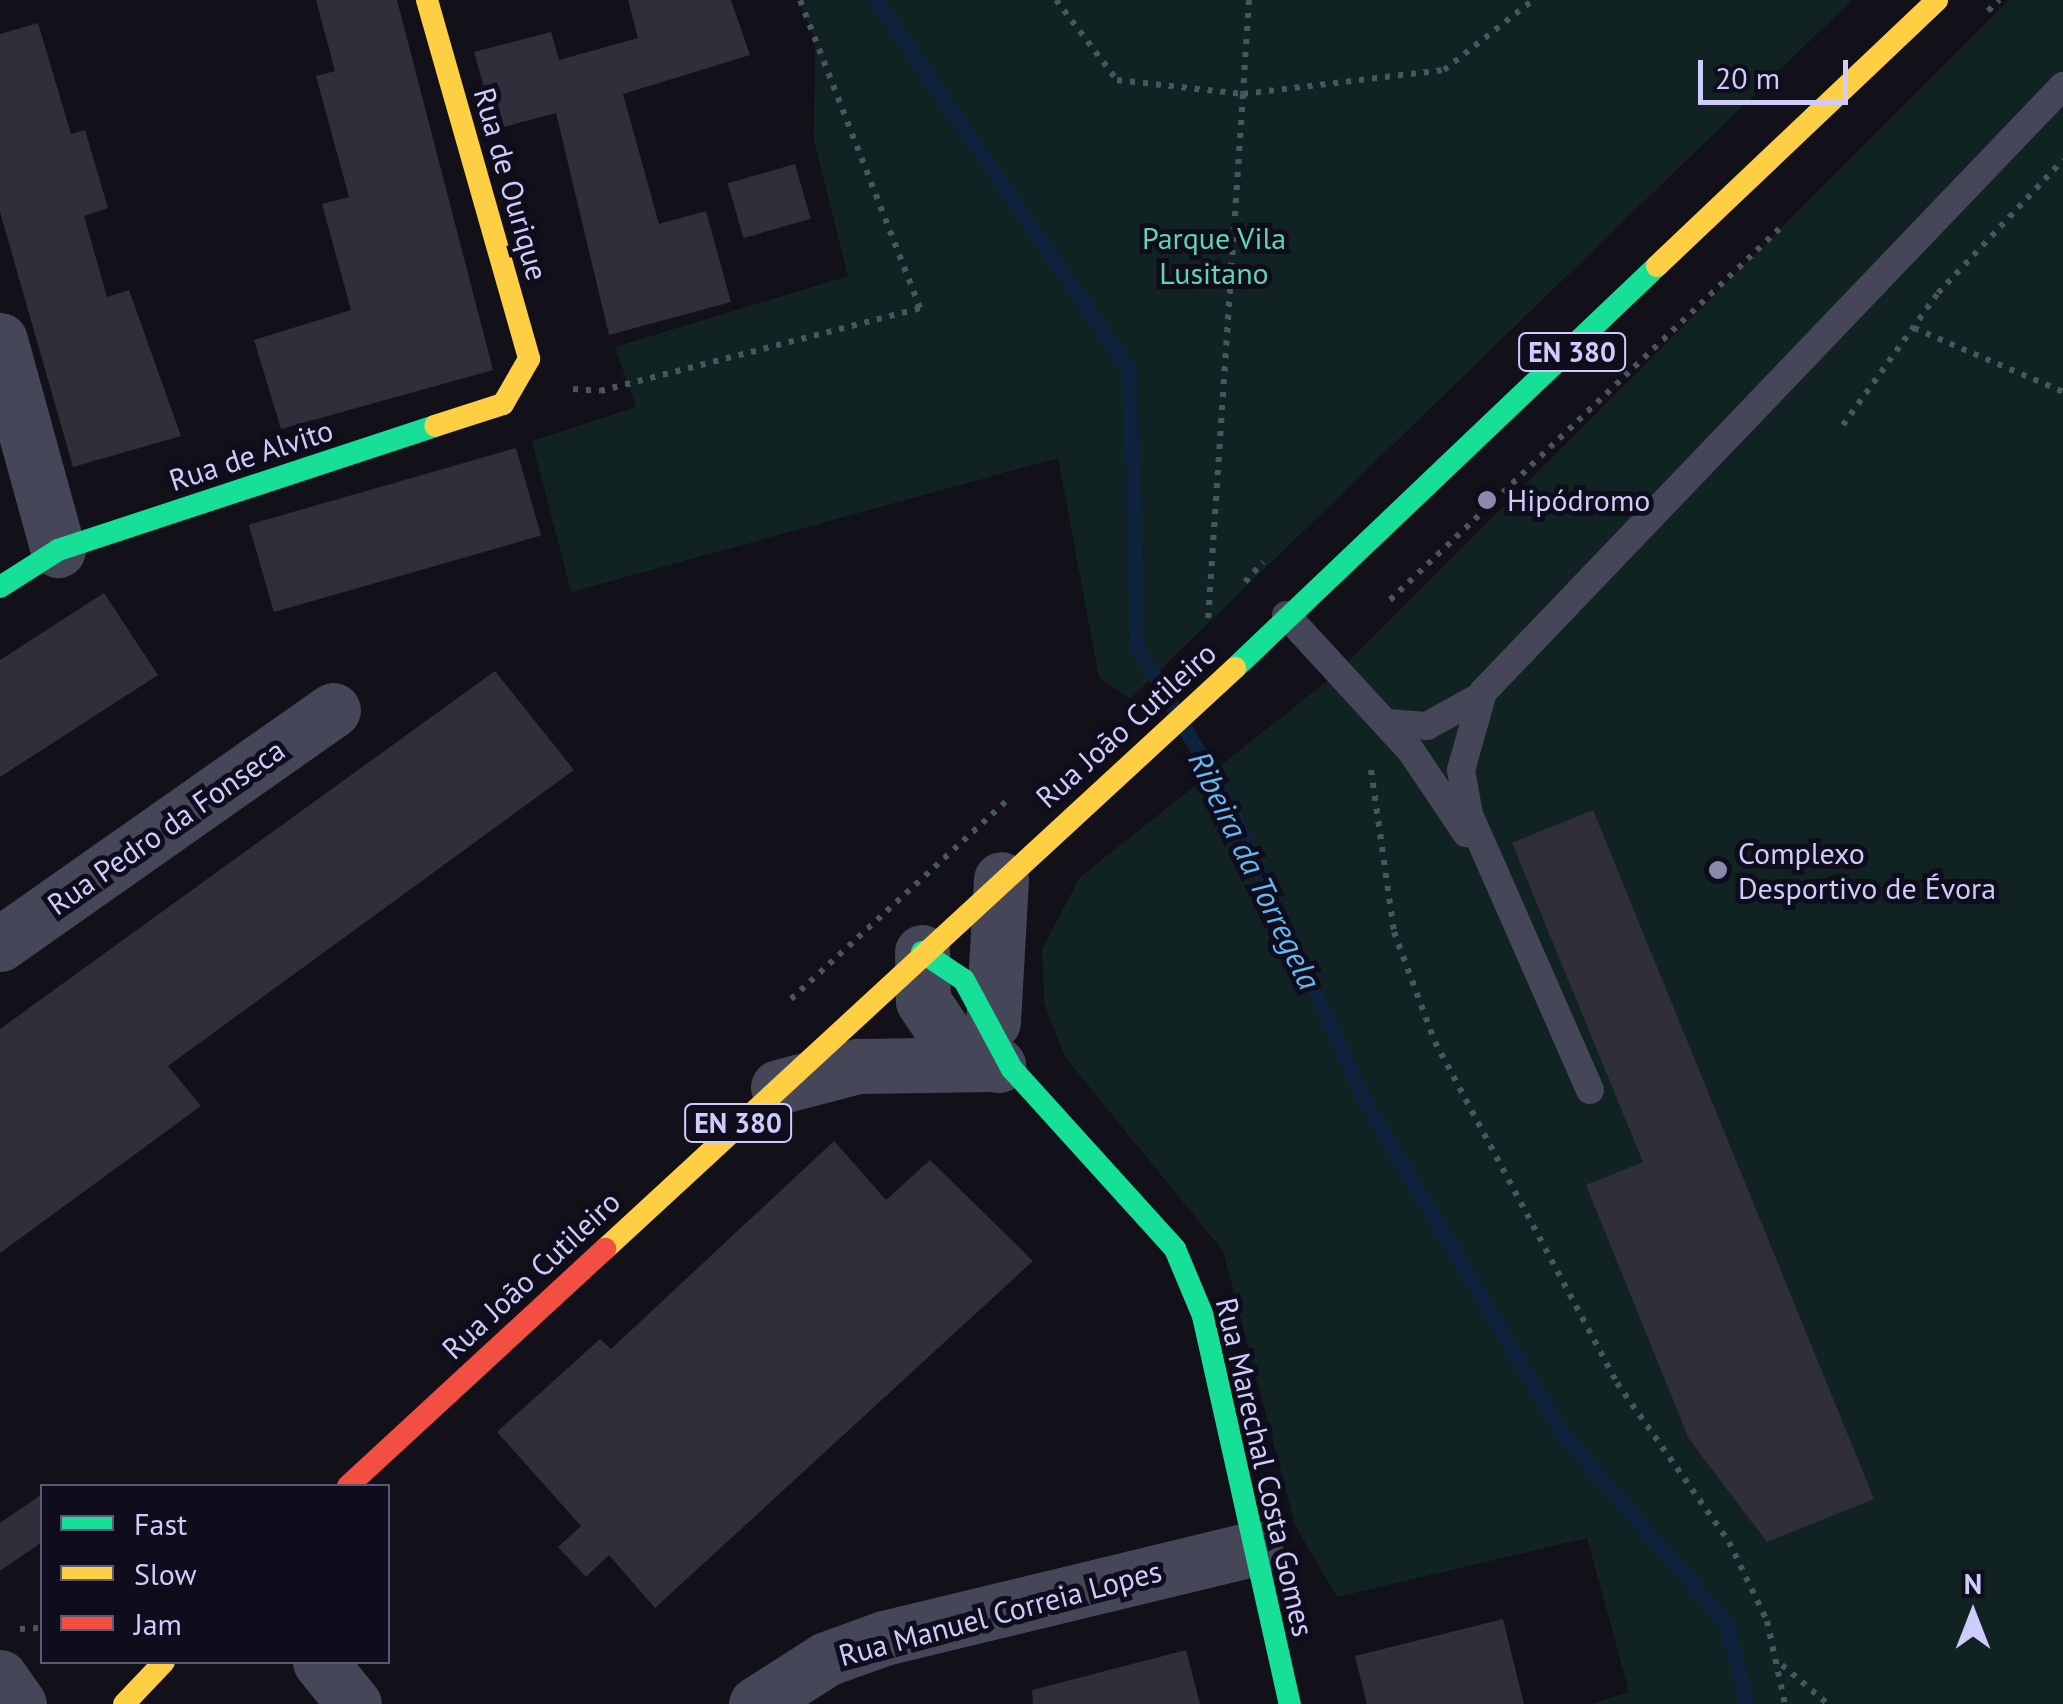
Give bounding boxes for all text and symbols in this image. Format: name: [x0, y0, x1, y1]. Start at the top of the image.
scale bar: [1703, 40, 1853, 102]
text: 20 m: [1715, 58, 1780, 97]
street label: Rua de Ourique: [466, 84, 556, 284]
park label: Parque Vila Lusitano: [1141, 220, 1287, 290]
road number: EN 380: [1517, 329, 1627, 375]
street label: Rua de Alvito: [164, 412, 338, 498]
place label: Hipódromo: [1507, 482, 1650, 518]
marker: Hipódromo: [1476, 489, 1498, 511]
street label: Rua João Cutileiro: [1029, 635, 1223, 815]
street label: Rua Pedro da Fonseca: [41, 732, 291, 922]
water label: Ribeira da Torregela: [1181, 744, 1329, 996]
place label: Complexo Desportivo de Évora: [1738, 835, 1996, 906]
marker: Complexo Desportivo de Évora: [1707, 859, 1729, 881]
road number: EN 380: [683, 1100, 793, 1146]
street label: Rua João Cutileiro: [435, 1184, 627, 1366]
street label: Rua Marechal Costa Gomes: [1208, 1294, 1322, 1640]
legend: [40, 1484, 390, 1664]
text: Fast: [134, 1504, 187, 1543]
street label: Rua Manuel Correia Lopes: [835, 1553, 1165, 1673]
text: Slow: [134, 1554, 197, 1593]
north arrow: [1923, 1564, 2023, 1664]
text: N: [1964, 1565, 1982, 1602]
text: Jam: [134, 1604, 182, 1643]

